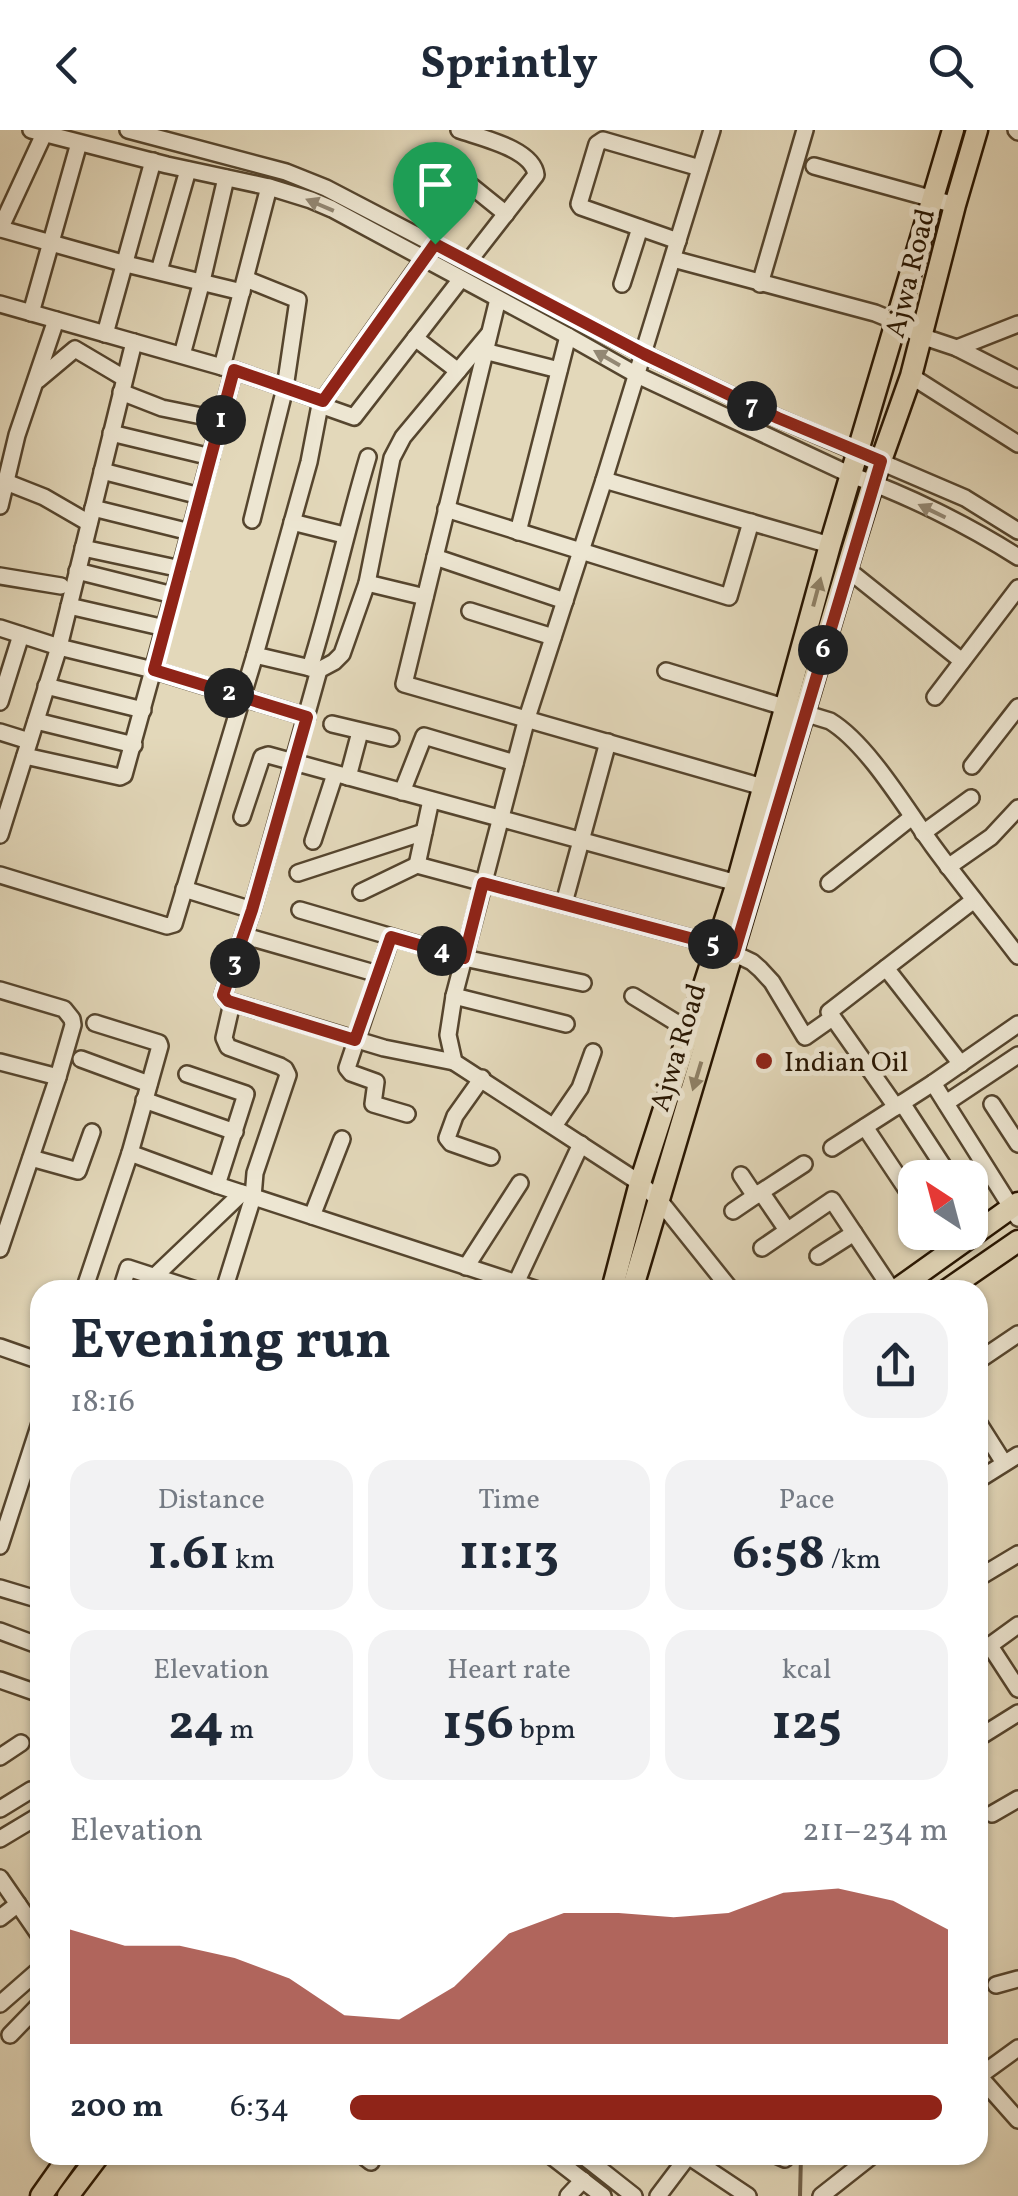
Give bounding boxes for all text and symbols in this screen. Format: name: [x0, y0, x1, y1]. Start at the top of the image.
text: Sprintly: [420, 34, 598, 97]
icon: back: [40, 38, 95, 93]
icon: search: [923, 38, 978, 93]
pin: [393, 142, 478, 245]
icon: arrive: [408, 157, 463, 212]
one-way arrow: [305, 196, 335, 212]
street label: Ajwa Road: [877, 205, 946, 342]
one-way arrow: [593, 350, 621, 367]
pin: 7: [727, 381, 777, 431]
text: 7: [745, 386, 759, 425]
pin: 1: [196, 395, 246, 445]
text: 1: [215, 400, 227, 439]
one-way arrow: [918, 503, 947, 520]
one-way arrow: [810, 576, 826, 607]
pin: 6: [798, 625, 848, 675]
text: 6: [815, 630, 831, 669]
pin: 2: [204, 668, 254, 718]
text: 2: [222, 673, 236, 712]
pin: 5: [688, 919, 738, 969]
text: 5: [706, 924, 720, 963]
pin: 4: [417, 926, 467, 976]
text: 4: [434, 931, 450, 970]
pin: 3: [210, 938, 260, 988]
text: 3: [228, 943, 242, 982]
street label: Ajwa Road: [641, 979, 717, 1116]
place label: Indian Oil: [784, 1044, 908, 1083]
marker: Indian Oil: [753, 1050, 775, 1072]
one-way arrow: [689, 1061, 704, 1092]
north arrow: [898, 1160, 988, 1250]
map controls: [898, 1160, 988, 1250]
text: Evening run: [70, 1305, 391, 1381]
button: share: [843, 1313, 948, 1418]
text: 18:16: [70, 1381, 135, 1425]
text: Distance: [158, 1481, 265, 1520]
text: Time: [478, 1481, 540, 1520]
text: Pace: [779, 1481, 835, 1520]
text: 1.61: [148, 1520, 229, 1590]
text: 11:13: [459, 1520, 559, 1590]
text: 6:58: [732, 1520, 825, 1590]
text: km: [229, 1541, 275, 1580]
text: /km: [825, 1541, 881, 1580]
text: Elevation: [153, 1651, 270, 1690]
text: Heart rate: [447, 1651, 571, 1690]
text: kcal: [782, 1651, 832, 1690]
text: 24: [168, 1690, 224, 1760]
text: 156: [442, 1690, 514, 1760]
text: 125: [772, 1690, 842, 1760]
text: m: [224, 1711, 254, 1750]
text: bpm: [514, 1711, 576, 1750]
text: Elevation: [70, 1810, 203, 1854]
text: 211–234 m: [802, 1810, 948, 1854]
text: 200 m: [70, 2086, 164, 2130]
text: 6:34: [230, 2086, 289, 2130]

